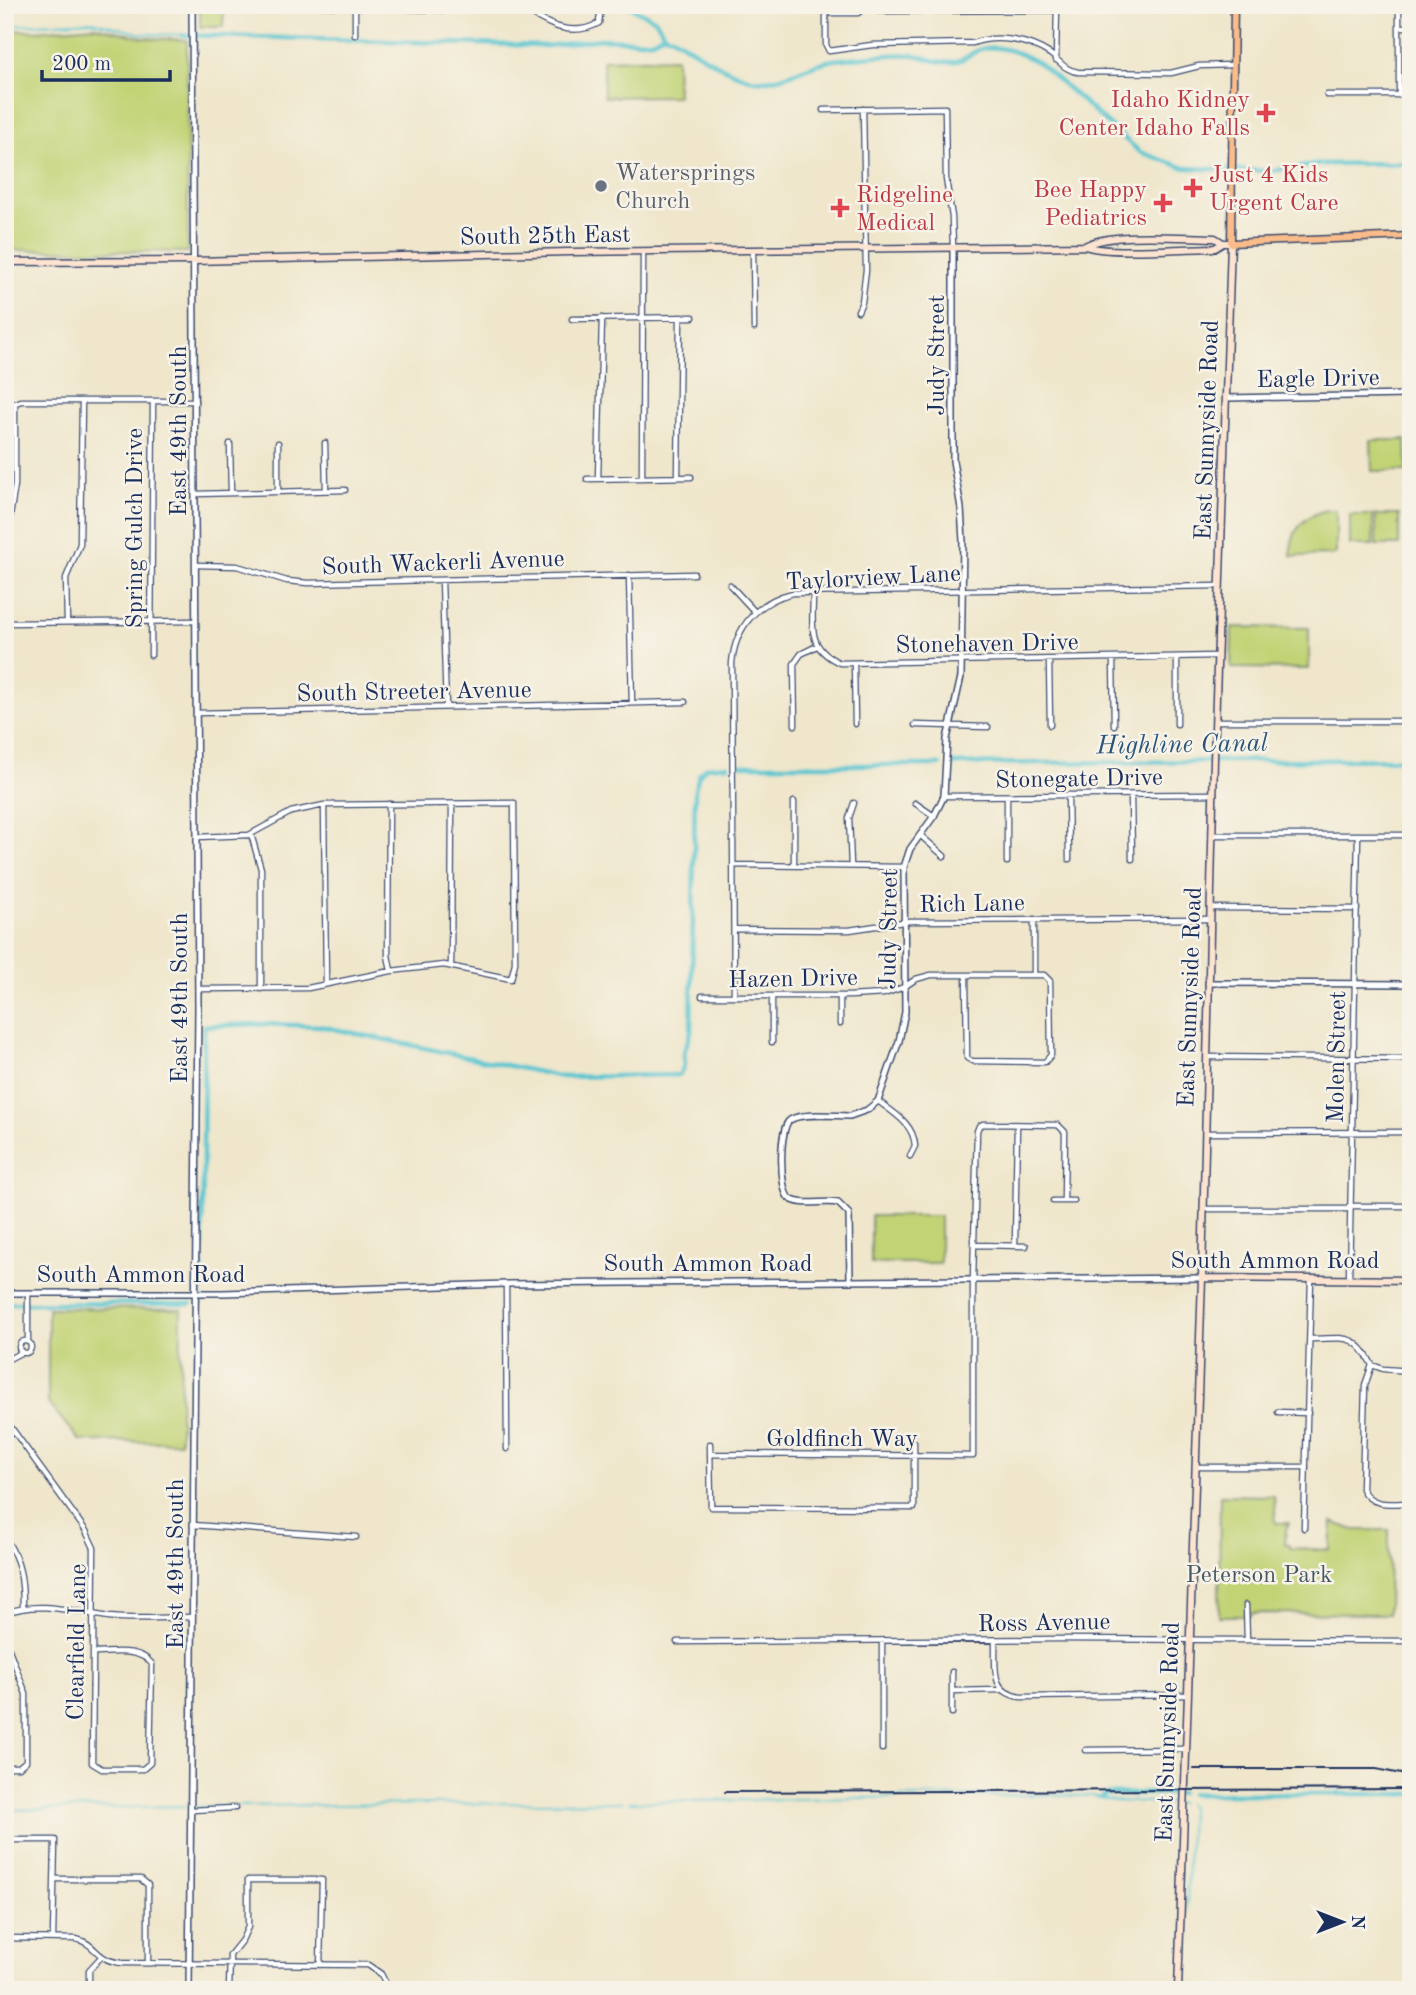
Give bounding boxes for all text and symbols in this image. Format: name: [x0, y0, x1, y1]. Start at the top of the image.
scale bar: [42, 38, 170, 82]
text: 200 m: [52, 54, 111, 75]
place label: Idaho Kidney Center Idaho Falls: [1058, 89, 1250, 141]
marker: Idaho Kidney Center Idaho Falls: [1256, 103, 1276, 123]
place label: Watersprings Church: [615, 162, 755, 214]
place label: Just 4 Kids Urgent Care: [1209, 164, 1338, 216]
marker: Watersprings Church: [593, 178, 609, 194]
marker: Just 4 Kids Urgent Care: [1183, 178, 1203, 198]
place label: Bee Happy Pediatrics: [1033, 179, 1147, 231]
place label: Ridgeline Medical: [856, 184, 953, 236]
marker: Bee Happy Pediatrics: [1153, 193, 1173, 213]
marker: Ridgeline Medical: [830, 198, 850, 218]
street label: South 25th East: [459, 224, 631, 250]
street label: Judy Street: [926, 294, 950, 416]
street label: East Sunnyside Road: [1192, 319, 1224, 541]
street label: East 49th South: [168, 345, 192, 517]
street label: Eagle Drive: [1256, 367, 1380, 393]
street label: Spring Gulch Drive: [124, 428, 148, 628]
street label: South Wackerli Avenue: [321, 548, 565, 580]
street label: Taylorview Lane: [785, 562, 962, 596]
street label: Stonehaven Drive: [895, 631, 1079, 659]
street label: South Streeter Avenue: [296, 679, 532, 707]
water label: Highline Canal: [1095, 730, 1269, 760]
street label: Stonegate Drive: [995, 767, 1163, 793]
street label: Judy Street: [877, 868, 903, 990]
street label: East Sunnyside Road: [1175, 886, 1207, 1108]
street label: Rich Lane: [919, 892, 1025, 918]
street label: East 49th South: [169, 912, 193, 1084]
street label: Hazen Drive: [728, 967, 858, 993]
street label: Molen Street: [1325, 990, 1351, 1124]
street label: South Ammon Road: [1170, 1250, 1380, 1274]
street label: South Ammon Road: [603, 1253, 813, 1277]
street label: South Ammon Road: [36, 1264, 246, 1288]
street label: Goldfinch Way: [766, 1428, 918, 1452]
street label: East 49th South: [165, 1478, 189, 1650]
street label: Clearfield Lane: [65, 1563, 91, 1721]
park label: Peterson Park: [1186, 1564, 1332, 1588]
street label: Ross Avenue: [977, 1611, 1111, 1637]
street label: East Sunnyside Road: [1153, 1621, 1185, 1843]
north arrow: [1308, 1886, 1378, 1956]
text: N: [1347, 1915, 1366, 1930]

